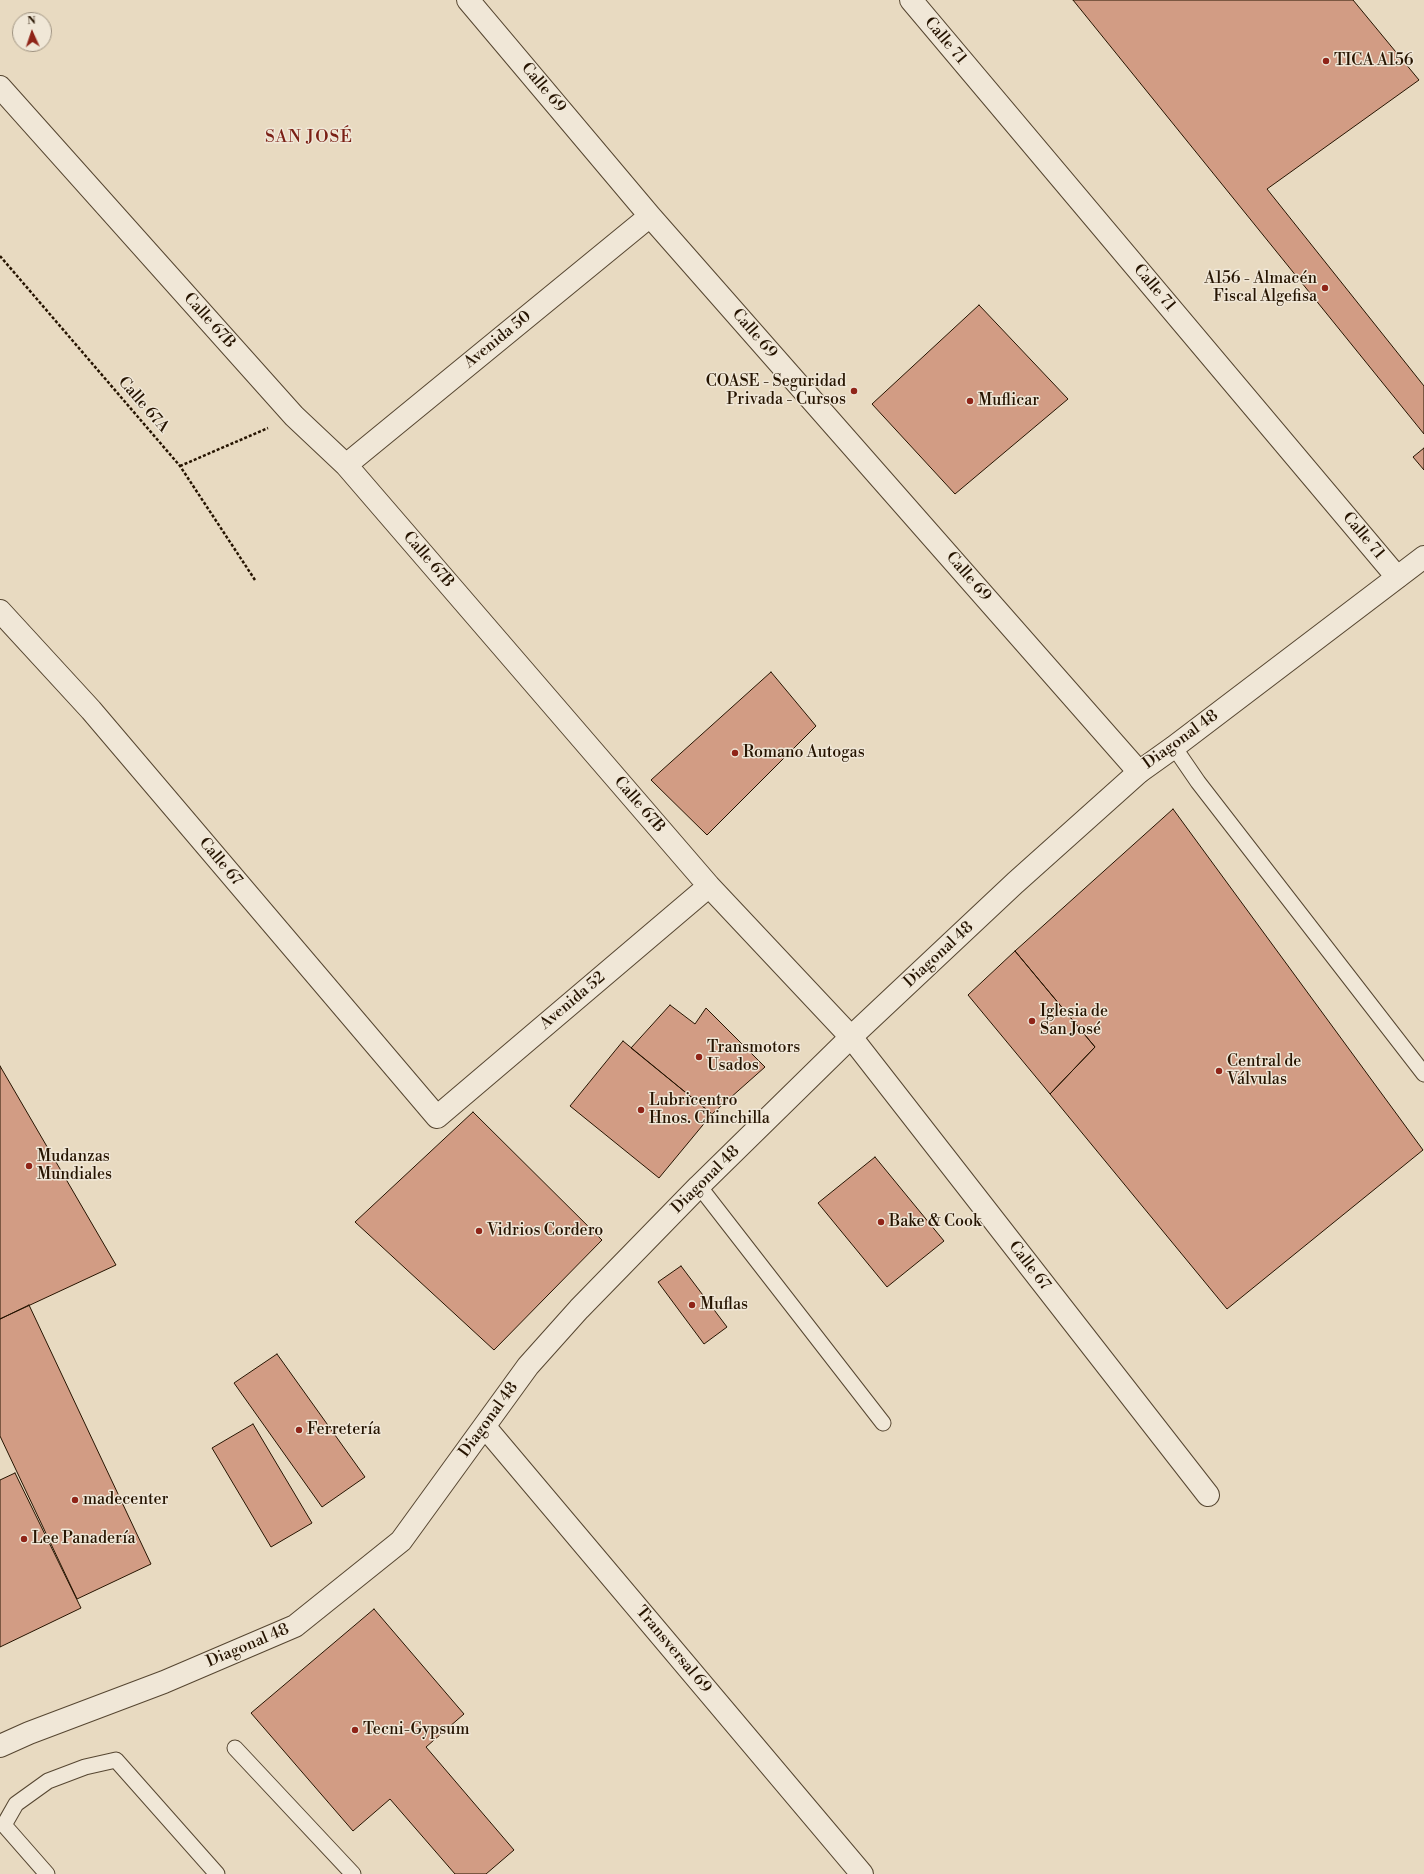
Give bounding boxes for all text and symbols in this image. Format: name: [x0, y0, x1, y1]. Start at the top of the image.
north arrow: [12, 12, 52, 52]
text: N: [27, 14, 36, 28]
street label: Calle 71: [920, 14, 970, 68]
place label: TICA A156: [1334, 51, 1413, 71]
marker: TICA A156: [1321, 56, 1331, 66]
street label: Calle 69: [517, 59, 569, 117]
district label: SAN JOSÉ: [265, 128, 353, 148]
street label: Calle 71: [1129, 261, 1179, 315]
place label: A156 - Almacén Fiscal Algefisa: [1204, 269, 1317, 307]
marker: A156 - Almacén Fiscal Algefisa: [1320, 283, 1330, 293]
street label: Calle 67B: [179, 289, 239, 353]
street label: Calle 69: [727, 305, 781, 363]
street label: Avenida 50: [461, 307, 535, 373]
place label: COASE - Seguridad Privada - Cursos: [706, 372, 846, 410]
street label: Calle 67A: [114, 373, 172, 437]
marker: COASE - Seguridad Privada - Cursos: [849, 386, 859, 396]
place label: Muflicar: [978, 391, 1039, 411]
marker: Muflicar: [965, 396, 975, 406]
street label: Calle 71: [1338, 509, 1388, 563]
street label: Calle 67B: [398, 528, 458, 592]
street label: Calle 69: [941, 548, 995, 606]
street label: Diagonal 48: [1140, 706, 1222, 774]
place label: Romano Autogas: [743, 743, 865, 763]
marker: Romano Autogas: [730, 748, 740, 758]
street label: Calle 67B: [609, 773, 669, 837]
street label: Calle 67: [194, 834, 246, 890]
street label: Diagonal 48: [900, 918, 978, 992]
street label: Avenida 52: [536, 968, 610, 1034]
place label: Iglesia de San José: [1040, 1002, 1108, 1040]
marker: Iglesia de San José: [1027, 1016, 1037, 1026]
place label: Transmotors Usados: [707, 1038, 800, 1076]
marker: Transmotors Usados: [694, 1052, 704, 1062]
place label: Central de Válvulas: [1227, 1052, 1301, 1090]
marker: Central de Válvulas: [1214, 1066, 1224, 1076]
place label: Lubricentro Hnos. Chinchilla: [649, 1091, 770, 1129]
marker: Lubricentro Hnos. Chinchilla: [636, 1105, 646, 1115]
street label: Diagonal 48: [668, 1142, 744, 1218]
place label: Mudanzas Mundiales: [37, 1147, 112, 1185]
marker: Mudanzas Mundiales: [24, 1161, 34, 1171]
place label: Bake & Cook: [889, 1212, 981, 1232]
marker: Bake & Cook: [876, 1217, 886, 1227]
place label: Vidrios Cordero: [487, 1221, 603, 1241]
marker: Vidrios Cordero: [474, 1226, 484, 1236]
street label: Calle 67: [1004, 1238, 1054, 1294]
place label: Muflas: [700, 1295, 748, 1315]
marker: Muflas: [687, 1300, 697, 1310]
street label: Diagonal 48: [455, 1379, 523, 1461]
place label: Ferretería: [307, 1420, 381, 1440]
marker: Ferretería: [294, 1425, 304, 1435]
place label: madecenter: [83, 1490, 169, 1510]
marker: madecenter: [70, 1495, 80, 1505]
place label: Lee Panadería: [32, 1529, 136, 1549]
marker: Lee Panadería: [19, 1534, 29, 1544]
street label: Transversal 69: [631, 1603, 715, 1697]
street label: Diagonal 48: [204, 1620, 292, 1672]
place label: Tecni-Gypsum: [363, 1720, 469, 1740]
marker: Tecni-Gypsum: [350, 1725, 360, 1735]

